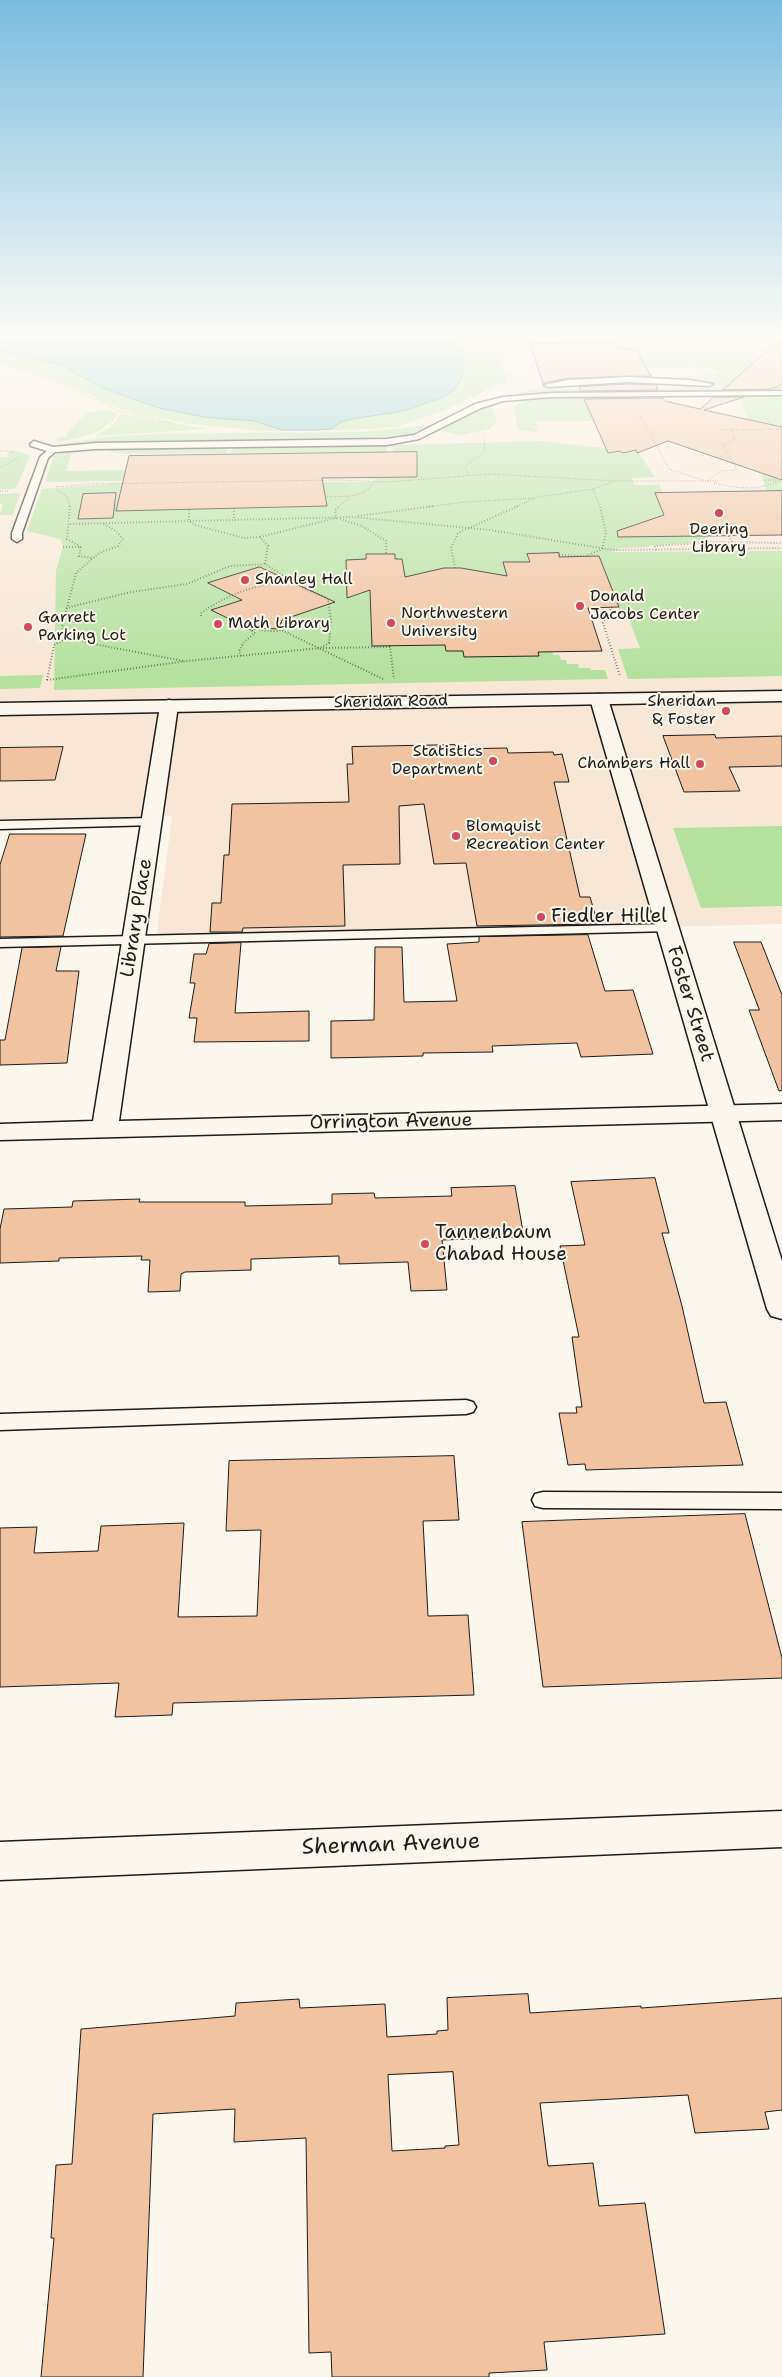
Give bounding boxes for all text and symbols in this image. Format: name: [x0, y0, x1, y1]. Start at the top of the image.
marker: Deering Library: [713, 507, 725, 519]
place label: Deering Library: [690, 520, 748, 558]
place label: Shanley Hall: [255, 570, 353, 590]
marker: Shanley Hall: [239, 574, 251, 586]
place label: Donald Jacobs Center: [590, 587, 700, 625]
marker: Donald Jacobs Center: [574, 600, 586, 612]
place label: Northwestern University: [401, 604, 508, 642]
place label: Garrett Parking Lot: [38, 608, 126, 646]
place label: Math Library: [228, 614, 330, 634]
marker: Northwestern University: [385, 617, 397, 629]
marker: Math Library: [212, 618, 224, 630]
marker: Garrett Parking Lot: [22, 621, 34, 633]
street label: Sheridan Road: [334, 691, 448, 713]
place label: Sheridan & Foster: [647, 692, 716, 730]
marker: Sheridan & Foster: [720, 705, 732, 717]
place label: Statistics Department: [392, 742, 483, 780]
place label: Chambers Hall: [577, 754, 690, 774]
marker: Statistics Department: [487, 755, 499, 767]
marker: Chambers Hall: [694, 758, 706, 770]
place label: Blomquist Recreation Center: [466, 817, 605, 855]
marker: Blomquist Recreation Center: [450, 830, 462, 842]
street label: Library Place: [116, 857, 158, 979]
place label: Fiedler Hillel: [551, 906, 667, 928]
marker: Fiedler Hillel: [535, 911, 547, 923]
street label: Foster Street: [662, 943, 718, 1065]
street label: Orrington Avenue: [309, 1109, 473, 1135]
place label: Tannenbaum Chabad House: [435, 1222, 567, 1266]
marker: Tannenbaum Chabad House: [419, 1238, 431, 1250]
street label: Sherman Avenue: [301, 1829, 481, 1861]

